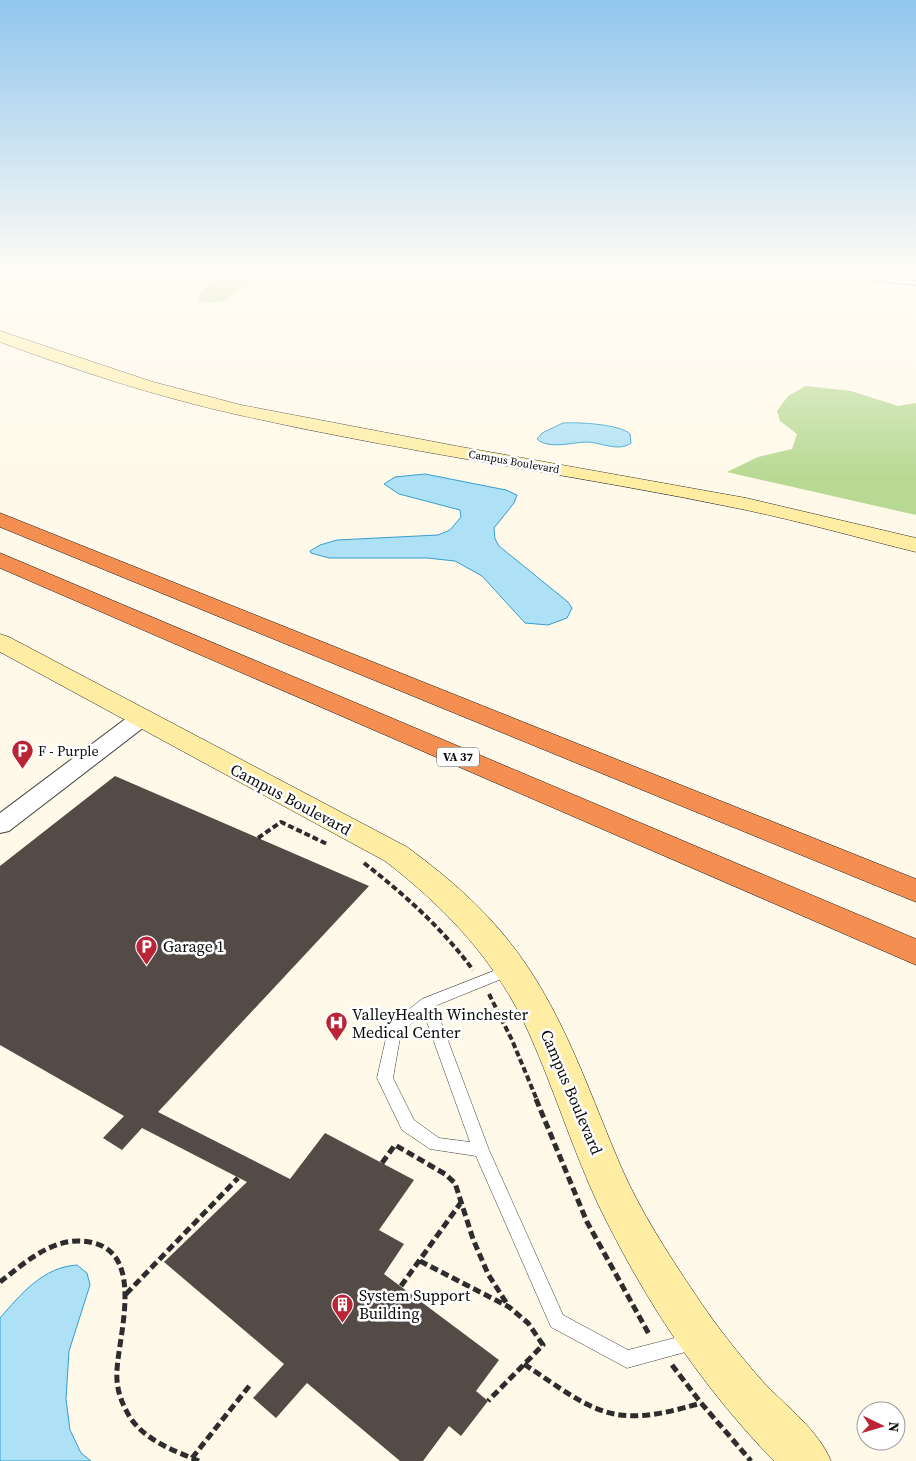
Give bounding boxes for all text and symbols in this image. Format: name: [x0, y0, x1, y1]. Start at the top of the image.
street label: Campus Boulevard: [467, 447, 561, 478]
parking icon: F - Purple: [10, 739, 34, 770]
place label: F - Purple: [38, 741, 99, 761]
road number: VA 37: [437, 748, 479, 766]
street label: Campus Boulevard: [227, 758, 355, 840]
parking icon: Garage 1: [135, 934, 159, 965]
place label: Garage 1: [163, 935, 225, 957]
place label: ValleyHealth Winchester Medical Center: [352, 1003, 529, 1043]
hospital icon: ValleyHealth Winchester Medical Center: [324, 1011, 348, 1042]
street label: Campus Boulevard: [536, 1026, 608, 1158]
place label: System Support Building: [359, 1284, 471, 1324]
building icon: System Support Building: [331, 1292, 355, 1323]
north arrow: [856, 1401, 906, 1451]
text: N: [884, 1421, 904, 1433]

